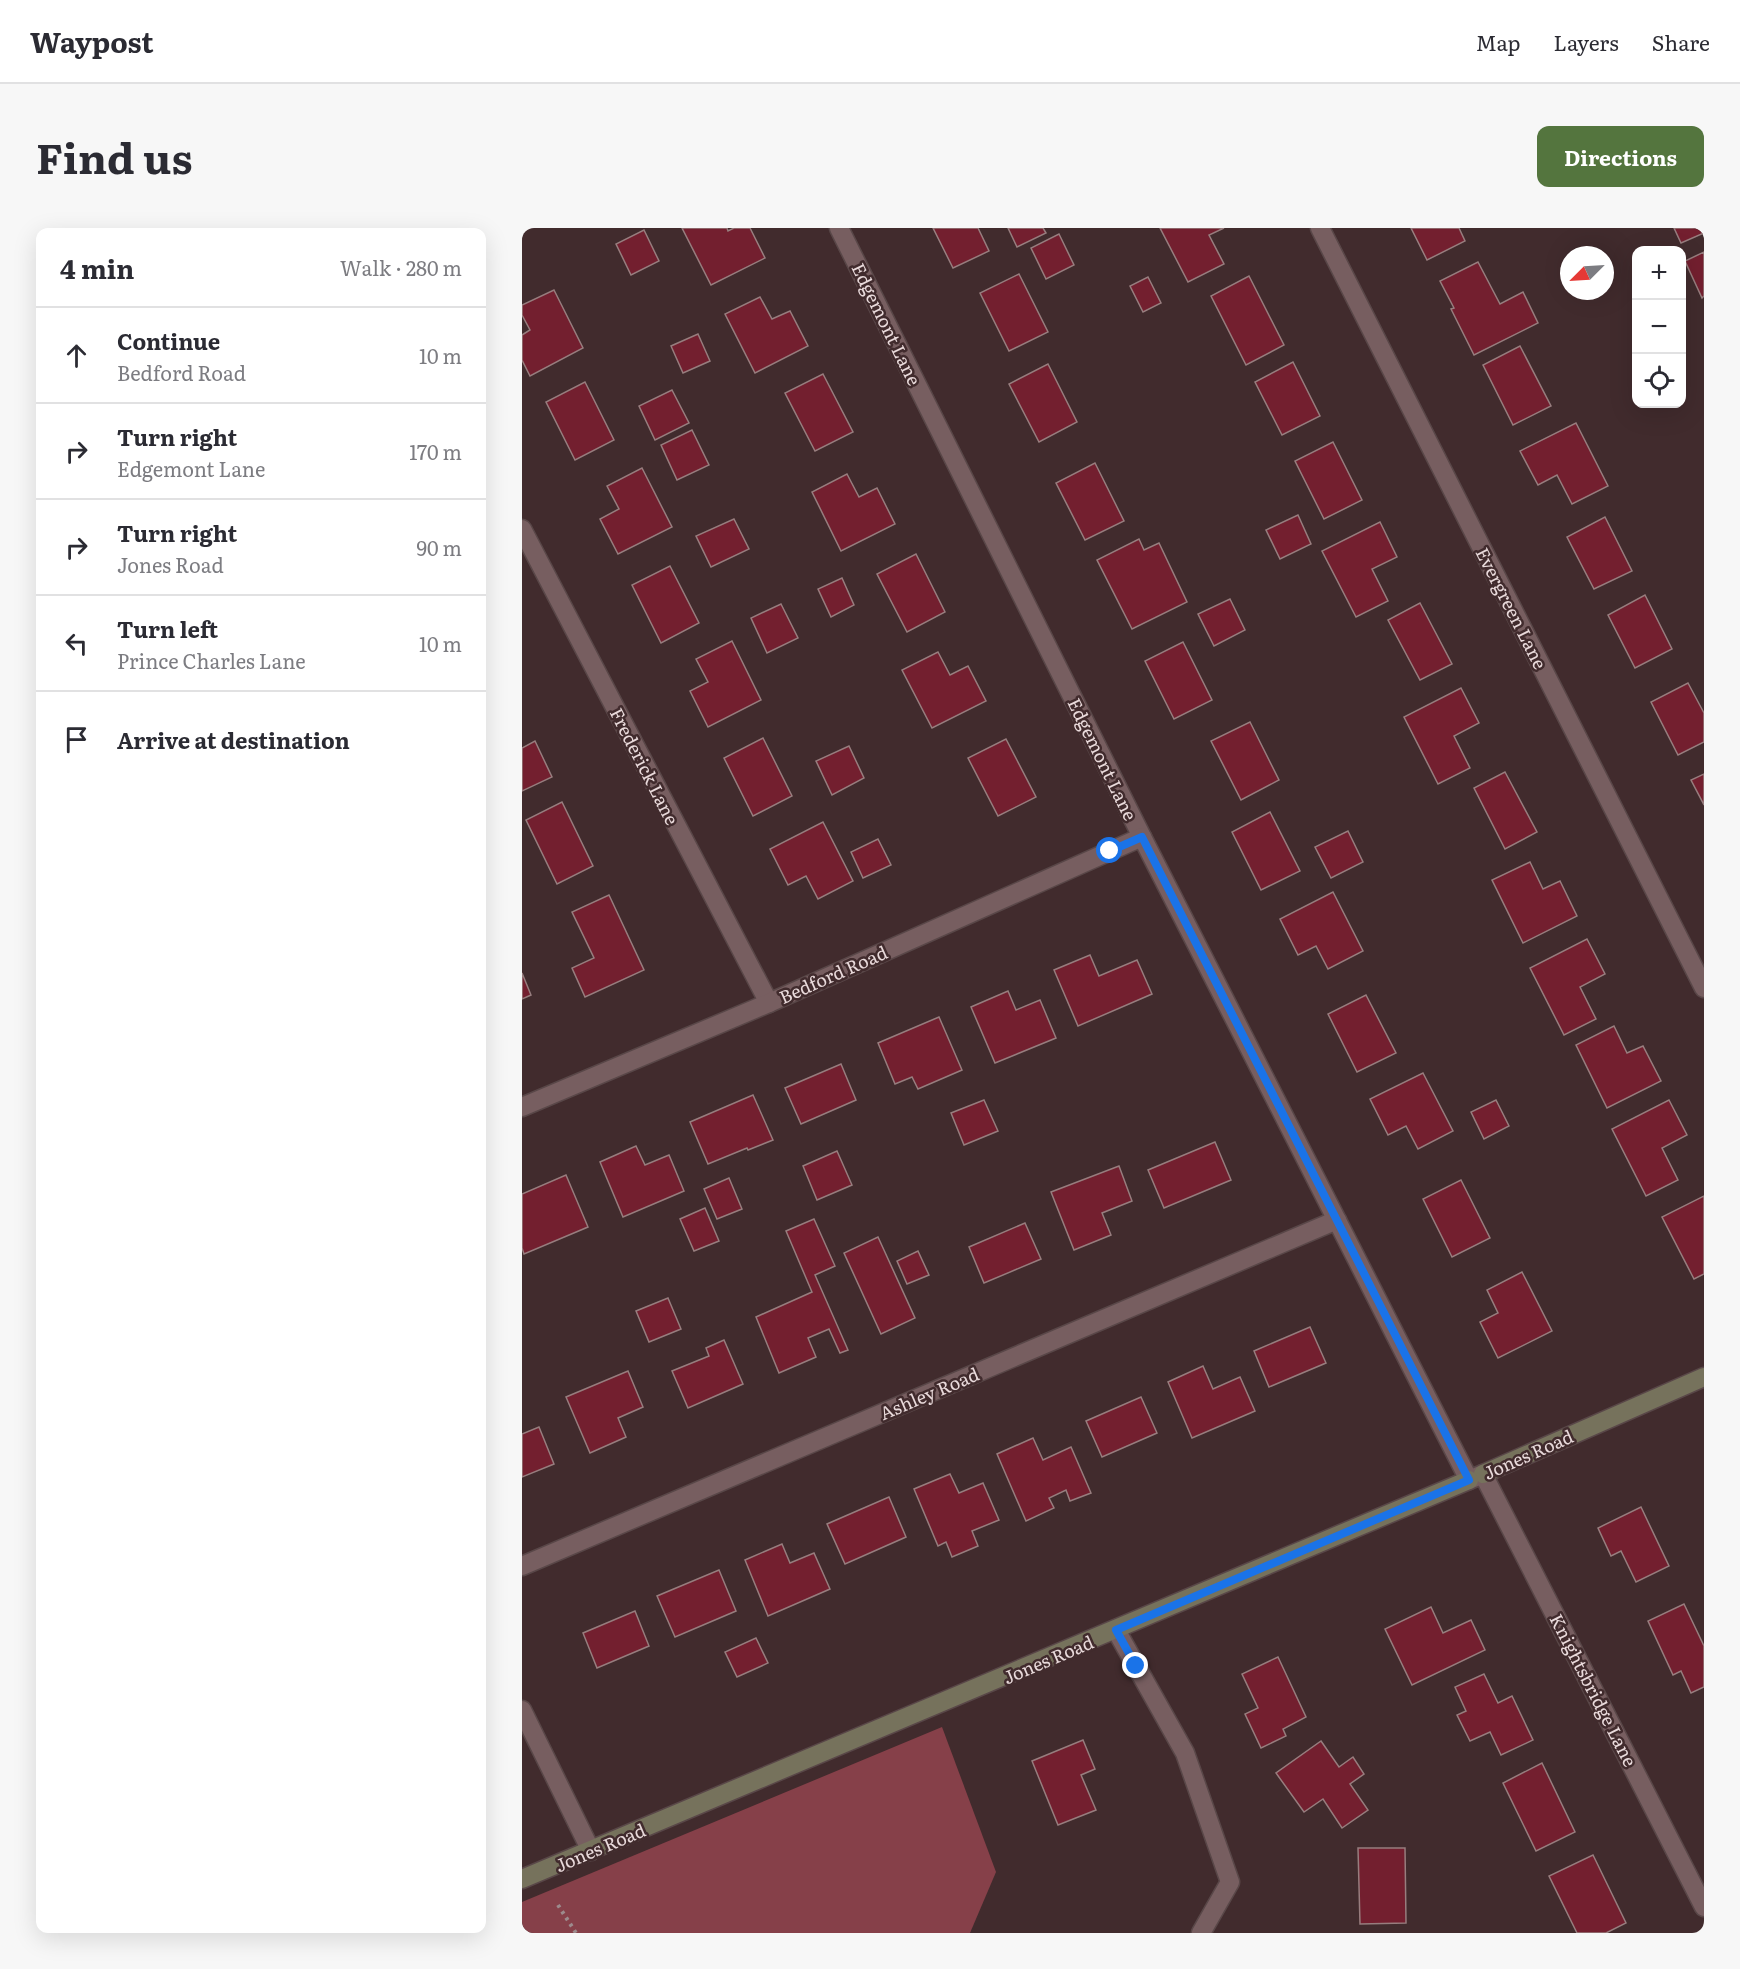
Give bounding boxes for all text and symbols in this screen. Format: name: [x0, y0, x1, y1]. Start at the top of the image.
text: Waypost: [30, 20, 154, 62]
text: Map: [1476, 26, 1521, 57]
text: Layers: [1554, 26, 1619, 57]
text: Share: [1652, 26, 1710, 57]
text: Find us: [36, 125, 193, 187]
button: Directions: [1537, 126, 1704, 187]
north arrow: [1560, 246, 1614, 300]
map controls: [1632, 246, 1686, 408]
button: +: [1632, 246, 1686, 300]
text: 4 min: [60, 248, 134, 287]
text: Walk · 280 m: [340, 252, 462, 282]
street label: Edgemont Lane: [846, 258, 928, 390]
button: −: [1632, 300, 1686, 354]
text: Continue: [117, 324, 220, 357]
icon: ahead: [60, 339, 93, 372]
text: 10 m: [419, 340, 462, 370]
button: locate: [1632, 354, 1686, 408]
text: Bedford Road: [117, 357, 246, 387]
text: Turn right: [117, 420, 237, 453]
icon: right: [60, 435, 93, 468]
text: 170 m: [409, 436, 462, 466]
text: Edgemont Lane: [117, 453, 265, 483]
text: Turn right: [117, 516, 237, 549]
icon: right: [60, 531, 93, 564]
text: 90 m: [417, 532, 462, 562]
street label: Evergreen Lane: [1470, 542, 1554, 674]
text: Jones Road: [117, 549, 224, 579]
text: Turn left: [117, 612, 218, 645]
icon: left: [60, 627, 93, 660]
text: 10 m: [419, 628, 462, 658]
text: Prince Charles Lane: [117, 645, 306, 675]
street label: Edgemont Lane: [1062, 693, 1144, 825]
street label: Frederick Lane: [604, 703, 686, 829]
icon: arrive: [60, 723, 93, 756]
text: Arrive at destination: [117, 723, 350, 756]
route start: [1096, 837, 1122, 863]
street label: Bedford Road: [775, 938, 891, 1010]
street label: Ashley Road: [875, 1360, 983, 1426]
street label: Jones Road: [1479, 1422, 1577, 1486]
street label: Knightsbridge Lane: [1544, 1609, 1644, 1771]
street label: Jones Road: [999, 1628, 1097, 1690]
route end: [1122, 1652, 1148, 1678]
street label: Jones Road: [551, 1816, 649, 1878]

